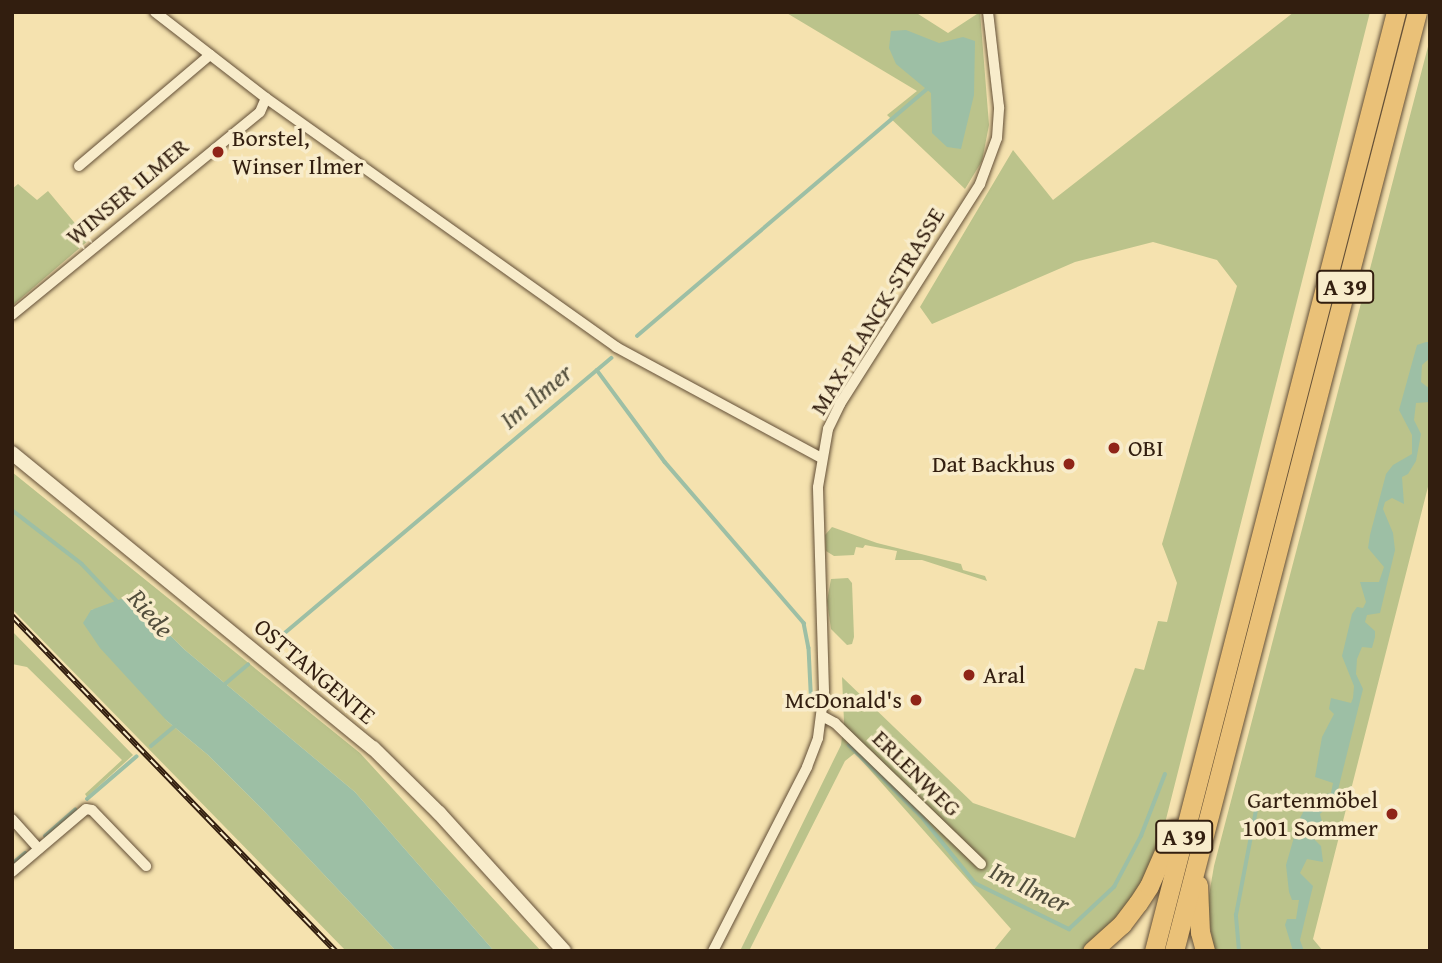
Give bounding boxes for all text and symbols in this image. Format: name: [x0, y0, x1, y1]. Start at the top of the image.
place label: Borstel, Winser Ilmer: [232, 124, 363, 180]
street label: WINSER ILMER: [60, 131, 194, 251]
marker: Borstel, Winser Ilmer: [210, 144, 226, 160]
street label: MAX-PLANCK-STRASSE: [804, 202, 950, 420]
road number: A 39: [1315, 268, 1375, 306]
water label: Im Ilmer: [493, 357, 579, 435]
place label: OBI: [1128, 434, 1164, 462]
marker: OBI: [1106, 440, 1122, 456]
place label: Dat Backhus: [932, 450, 1055, 478]
marker: Dat Backhus: [1061, 456, 1077, 472]
water label: Riede: [121, 582, 181, 644]
street label: OSTTANGENTE: [248, 612, 382, 730]
place label: Aral: [983, 661, 1025, 689]
marker: Aral: [961, 667, 977, 683]
place label: McDonald's: [785, 686, 902, 714]
marker: McDonald's: [908, 692, 924, 708]
street label: ERLENWEG: [867, 724, 967, 822]
place label: Gartenmöbel 1001 Sommer: [1242, 786, 1378, 842]
marker: Gartenmöbel 1001 Sommer: [1384, 806, 1400, 822]
road number: A 39: [1154, 818, 1214, 856]
water label: Im Ilmer: [985, 854, 1075, 920]

